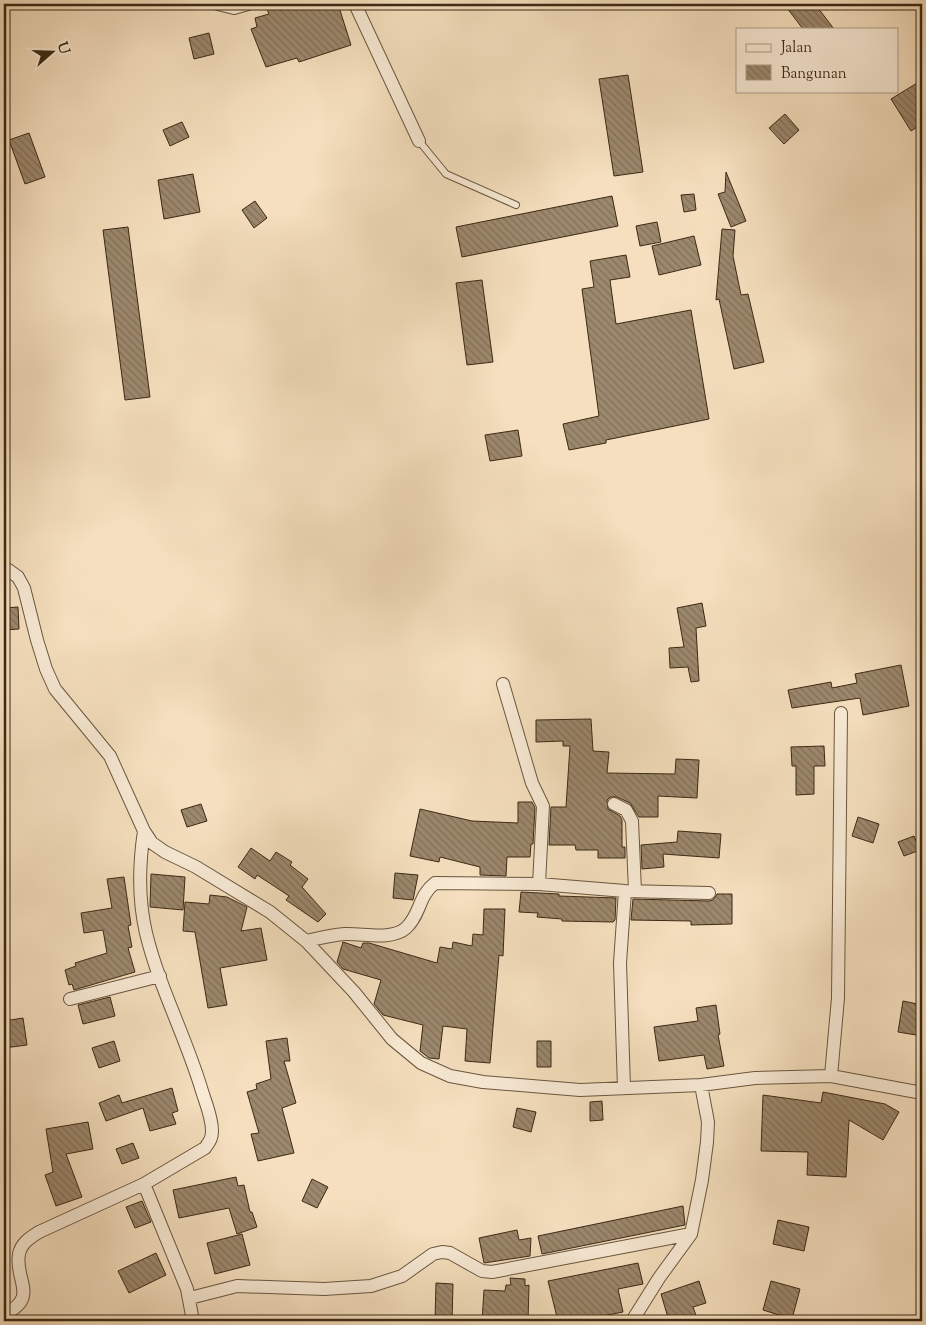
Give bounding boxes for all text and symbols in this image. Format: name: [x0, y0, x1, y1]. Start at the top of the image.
north arrow: [28, 28, 78, 78]
legend: [736, 28, 898, 92]
text: Jalan: [780, 38, 812, 59]
text: U: [51, 39, 74, 58]
text: Bangunan: [781, 64, 847, 85]

